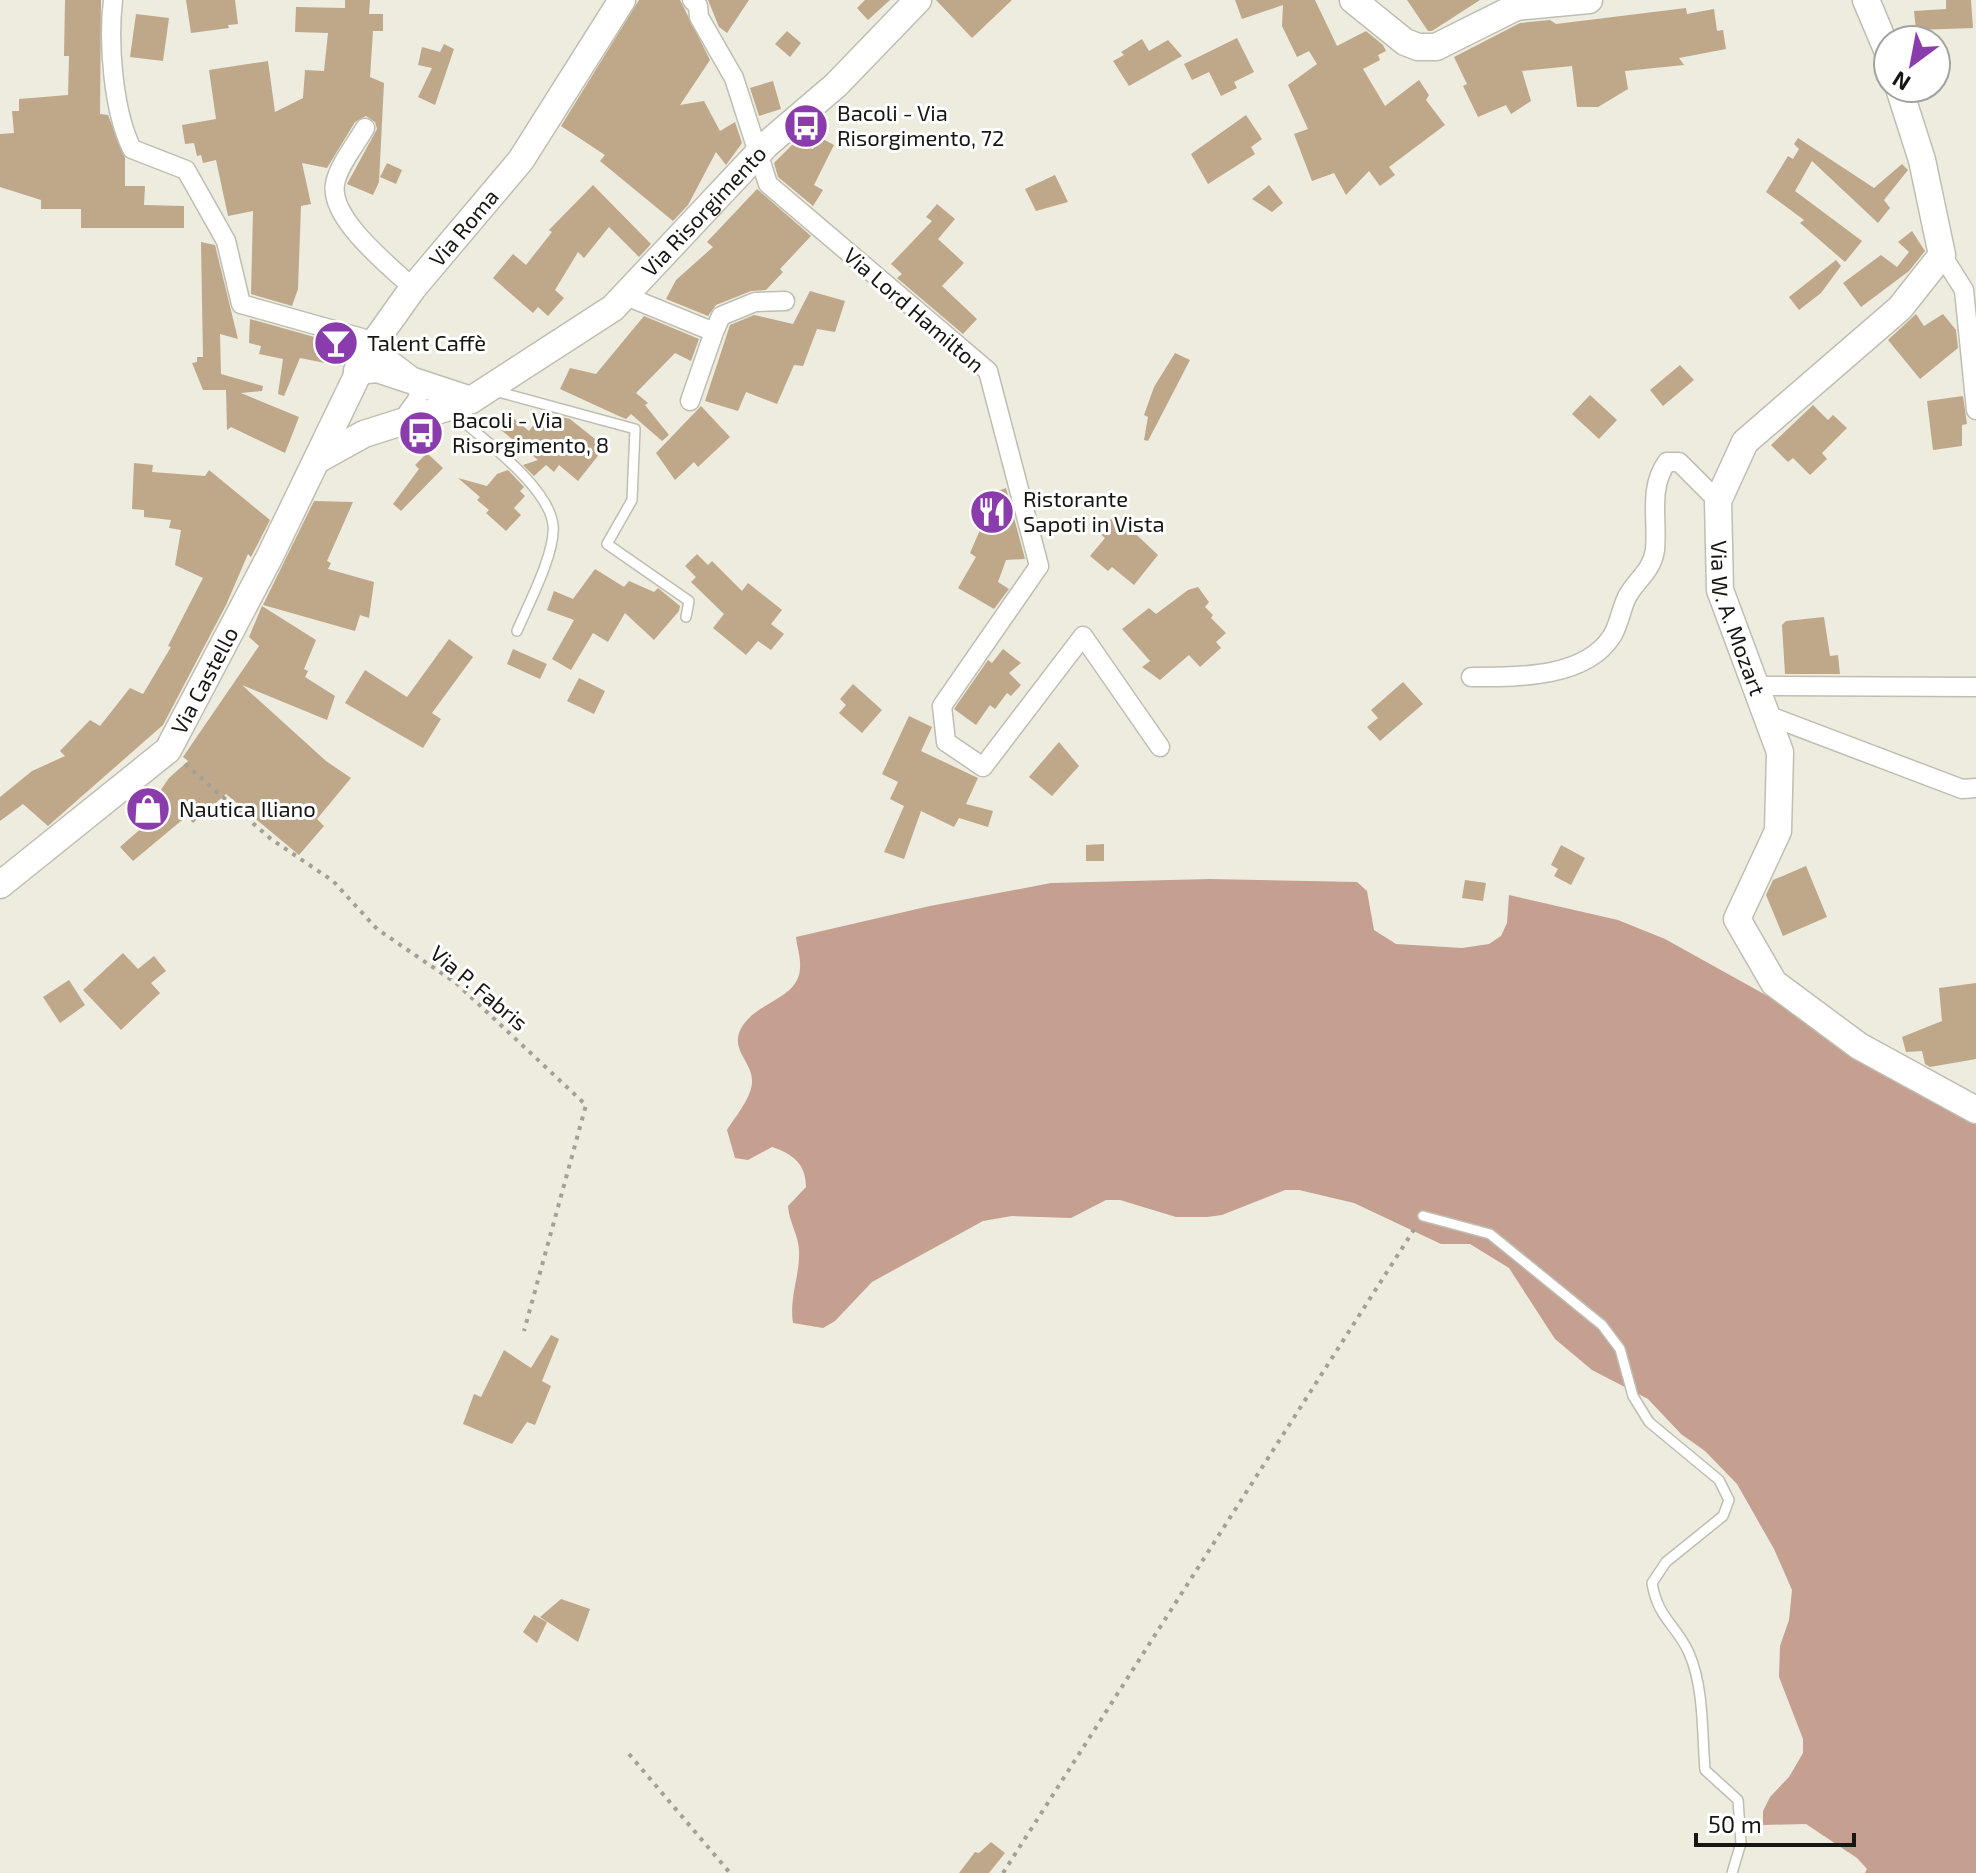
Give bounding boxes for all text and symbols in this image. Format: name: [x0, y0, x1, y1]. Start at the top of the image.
north arrow: [1872, 24, 1952, 104]
text: N: [1887, 67, 1914, 97]
place label: Bacoli - Via Risorgimento, 72: [837, 99, 1005, 150]
bus stop icon: Bacoli - Via Risorgimento, 72: [782, 102, 830, 150]
street label: Via Risorgimento: [636, 140, 771, 281]
street label: Via Roma: [423, 183, 503, 271]
street label: Via Lord Hamilton: [839, 241, 990, 377]
bar icon: Talent Caffè: [312, 319, 360, 367]
place label: Talent Caffè: [367, 329, 486, 355]
place label: Bacoli - Via Risorgimento, 8: [452, 406, 609, 457]
bus stop icon: Bacoli - Via Risorgimento, 8: [397, 409, 445, 457]
place label: Ristorante Sapoti in Vista: [1023, 485, 1165, 536]
restaurant icon: Ristorante Sapoti in Vista: [968, 488, 1016, 536]
street label: Via W. A. Mozart: [1707, 540, 1772, 699]
street label: Via Castello: [165, 622, 243, 738]
shop icon: Nautica Iliano: [124, 785, 172, 833]
place label: Nautica Iliano: [179, 795, 316, 821]
street label: Via P. Fabris: [426, 939, 533, 1035]
scale bar: [1696, 1797, 1854, 1847]
text: 50 m: [1708, 1809, 1762, 1838]

